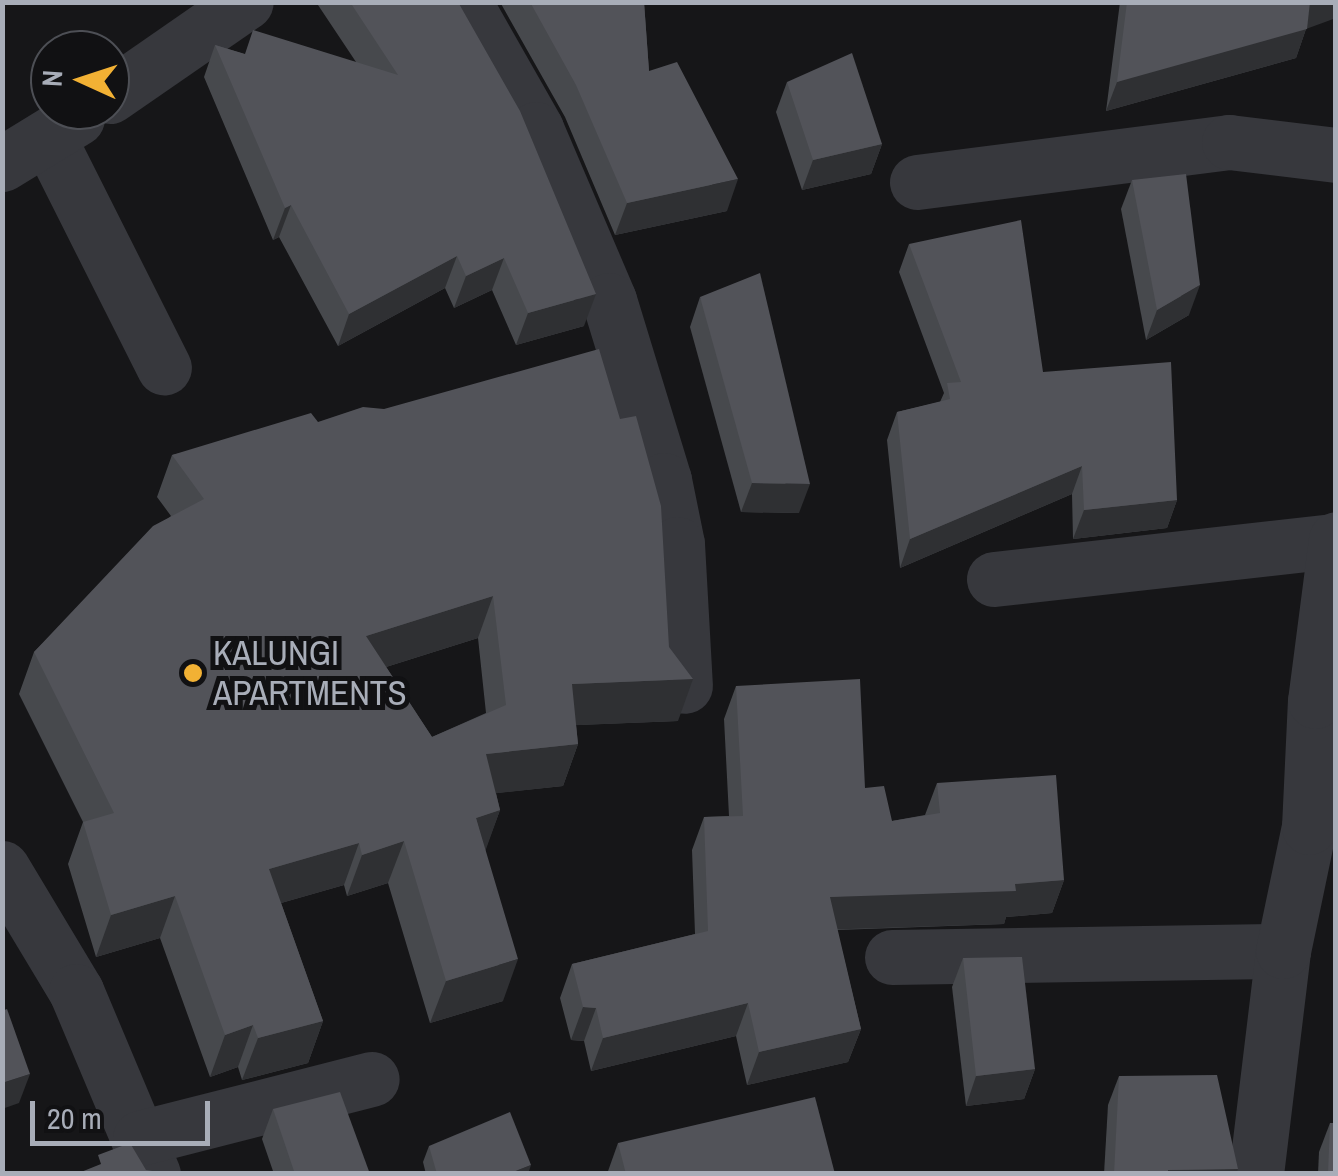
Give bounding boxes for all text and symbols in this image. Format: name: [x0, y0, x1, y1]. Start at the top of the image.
north arrow: [30, 30, 130, 130]
text: N: [33, 69, 71, 88]
place label: KALUNGI APARTMENTS: [213, 632, 407, 714]
marker: KALUNGI APARTMENTS: [182, 662, 204, 684]
scale bar: [35, 1081, 215, 1143]
text: 20 m: [47, 1098, 102, 1138]

